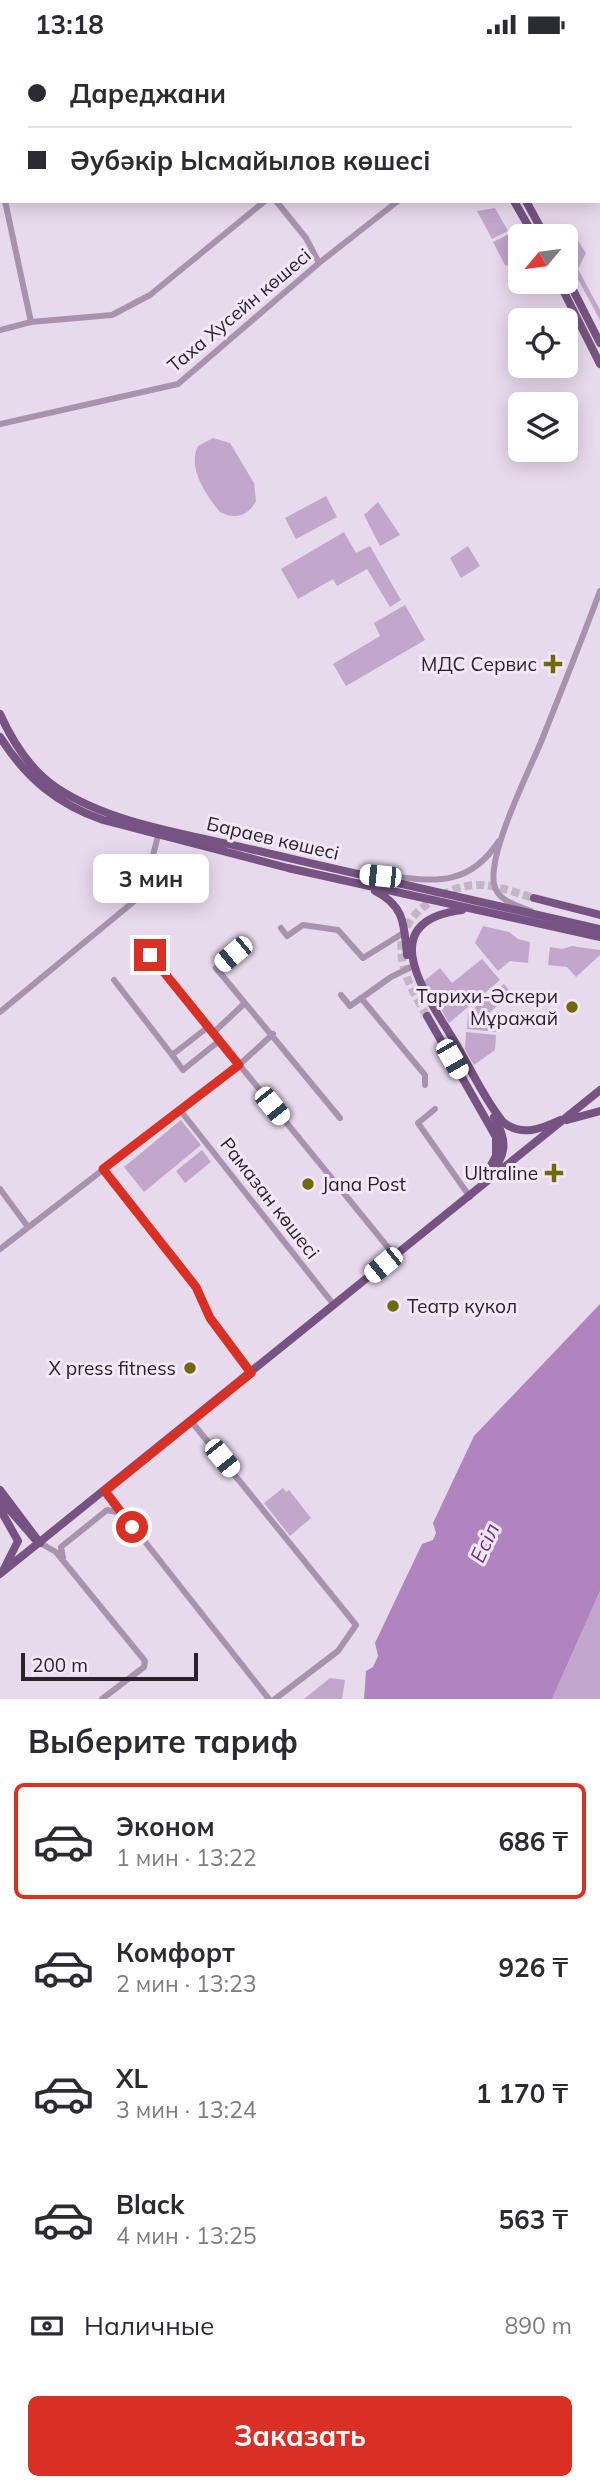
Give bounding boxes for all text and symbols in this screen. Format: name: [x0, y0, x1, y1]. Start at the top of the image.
text: 13:18: [35, 8, 104, 41]
text: Дареджани: [70, 77, 226, 110]
text: Әубәкір Ысмайылов көшесі: [70, 144, 431, 177]
north arrow: [508, 224, 578, 294]
map controls: [508, 224, 578, 462]
street label: Таха Хусейн көшесі: [162, 243, 316, 377]
button: locate: [508, 308, 578, 378]
button: layers: [508, 392, 578, 462]
place label: МДС Сервис: [421, 652, 537, 676]
marker: МДС Сервис: [543, 654, 563, 674]
street label: Бараев көшесі: [204, 811, 342, 865]
callout: 3 мин: [92, 853, 208, 902]
car: [359, 863, 402, 889]
text: 3 мин: [119, 864, 183, 893]
car: [211, 932, 256, 976]
route end: [134, 939, 166, 971]
place label: Тарихи-Әскери Мұражай: [416, 984, 558, 1030]
marker: Тарихи-Әскери Мұражай: [564, 999, 580, 1015]
car: [433, 1036, 472, 1082]
car: [251, 1083, 294, 1129]
street label: Рамазан көшесі: [215, 1133, 325, 1263]
place label: Ultraline: [464, 1161, 538, 1185]
marker: Ultraline: [544, 1163, 564, 1183]
place label: Jana Post: [322, 1172, 406, 1196]
marker: Jana Post: [300, 1176, 316, 1192]
car: [361, 1244, 406, 1286]
place label: Театр кукол: [407, 1294, 517, 1318]
marker: Театр кукол: [385, 1298, 401, 1314]
place label: X press fitness: [48, 1356, 176, 1380]
marker: X press fitness: [182, 1360, 198, 1376]
car: [201, 1435, 244, 1481]
route start: [116, 1511, 148, 1543]
water label: Есіл: [464, 1519, 504, 1566]
scale bar: [21, 1650, 198, 1682]
text: 200 m: [32, 1653, 88, 1677]
text: Выберите тариф: [28, 1721, 298, 1761]
icon: car: [32, 1810, 95, 1873]
text: Эконом: [116, 1810, 215, 1843]
text: 686 ₸: [498, 1825, 568, 1858]
text: 1 мин · 13:22: [116, 1843, 256, 1872]
icon: car: [32, 1936, 95, 1999]
text: Комфорт: [116, 1936, 235, 1969]
text: 926 ₸: [498, 1951, 568, 1984]
text: 2 мин · 13:23: [116, 1969, 256, 1998]
icon: car: [32, 2062, 95, 2125]
text: XL: [116, 2062, 148, 2095]
text: 1 170 ₸: [476, 2077, 568, 2110]
text: 3 мин · 13:24: [116, 2095, 256, 2124]
icon: car: [32, 2188, 95, 2251]
text: Black: [116, 2188, 184, 2221]
text: 563 ₸: [498, 2203, 568, 2236]
text: 4 мин · 13:25: [116, 2221, 256, 2250]
icon: cash: [28, 2307, 66, 2345]
text: Наличные: [84, 2309, 214, 2342]
text: 890 m: [504, 2311, 572, 2340]
button: Заказать: [28, 2396, 572, 2476]

